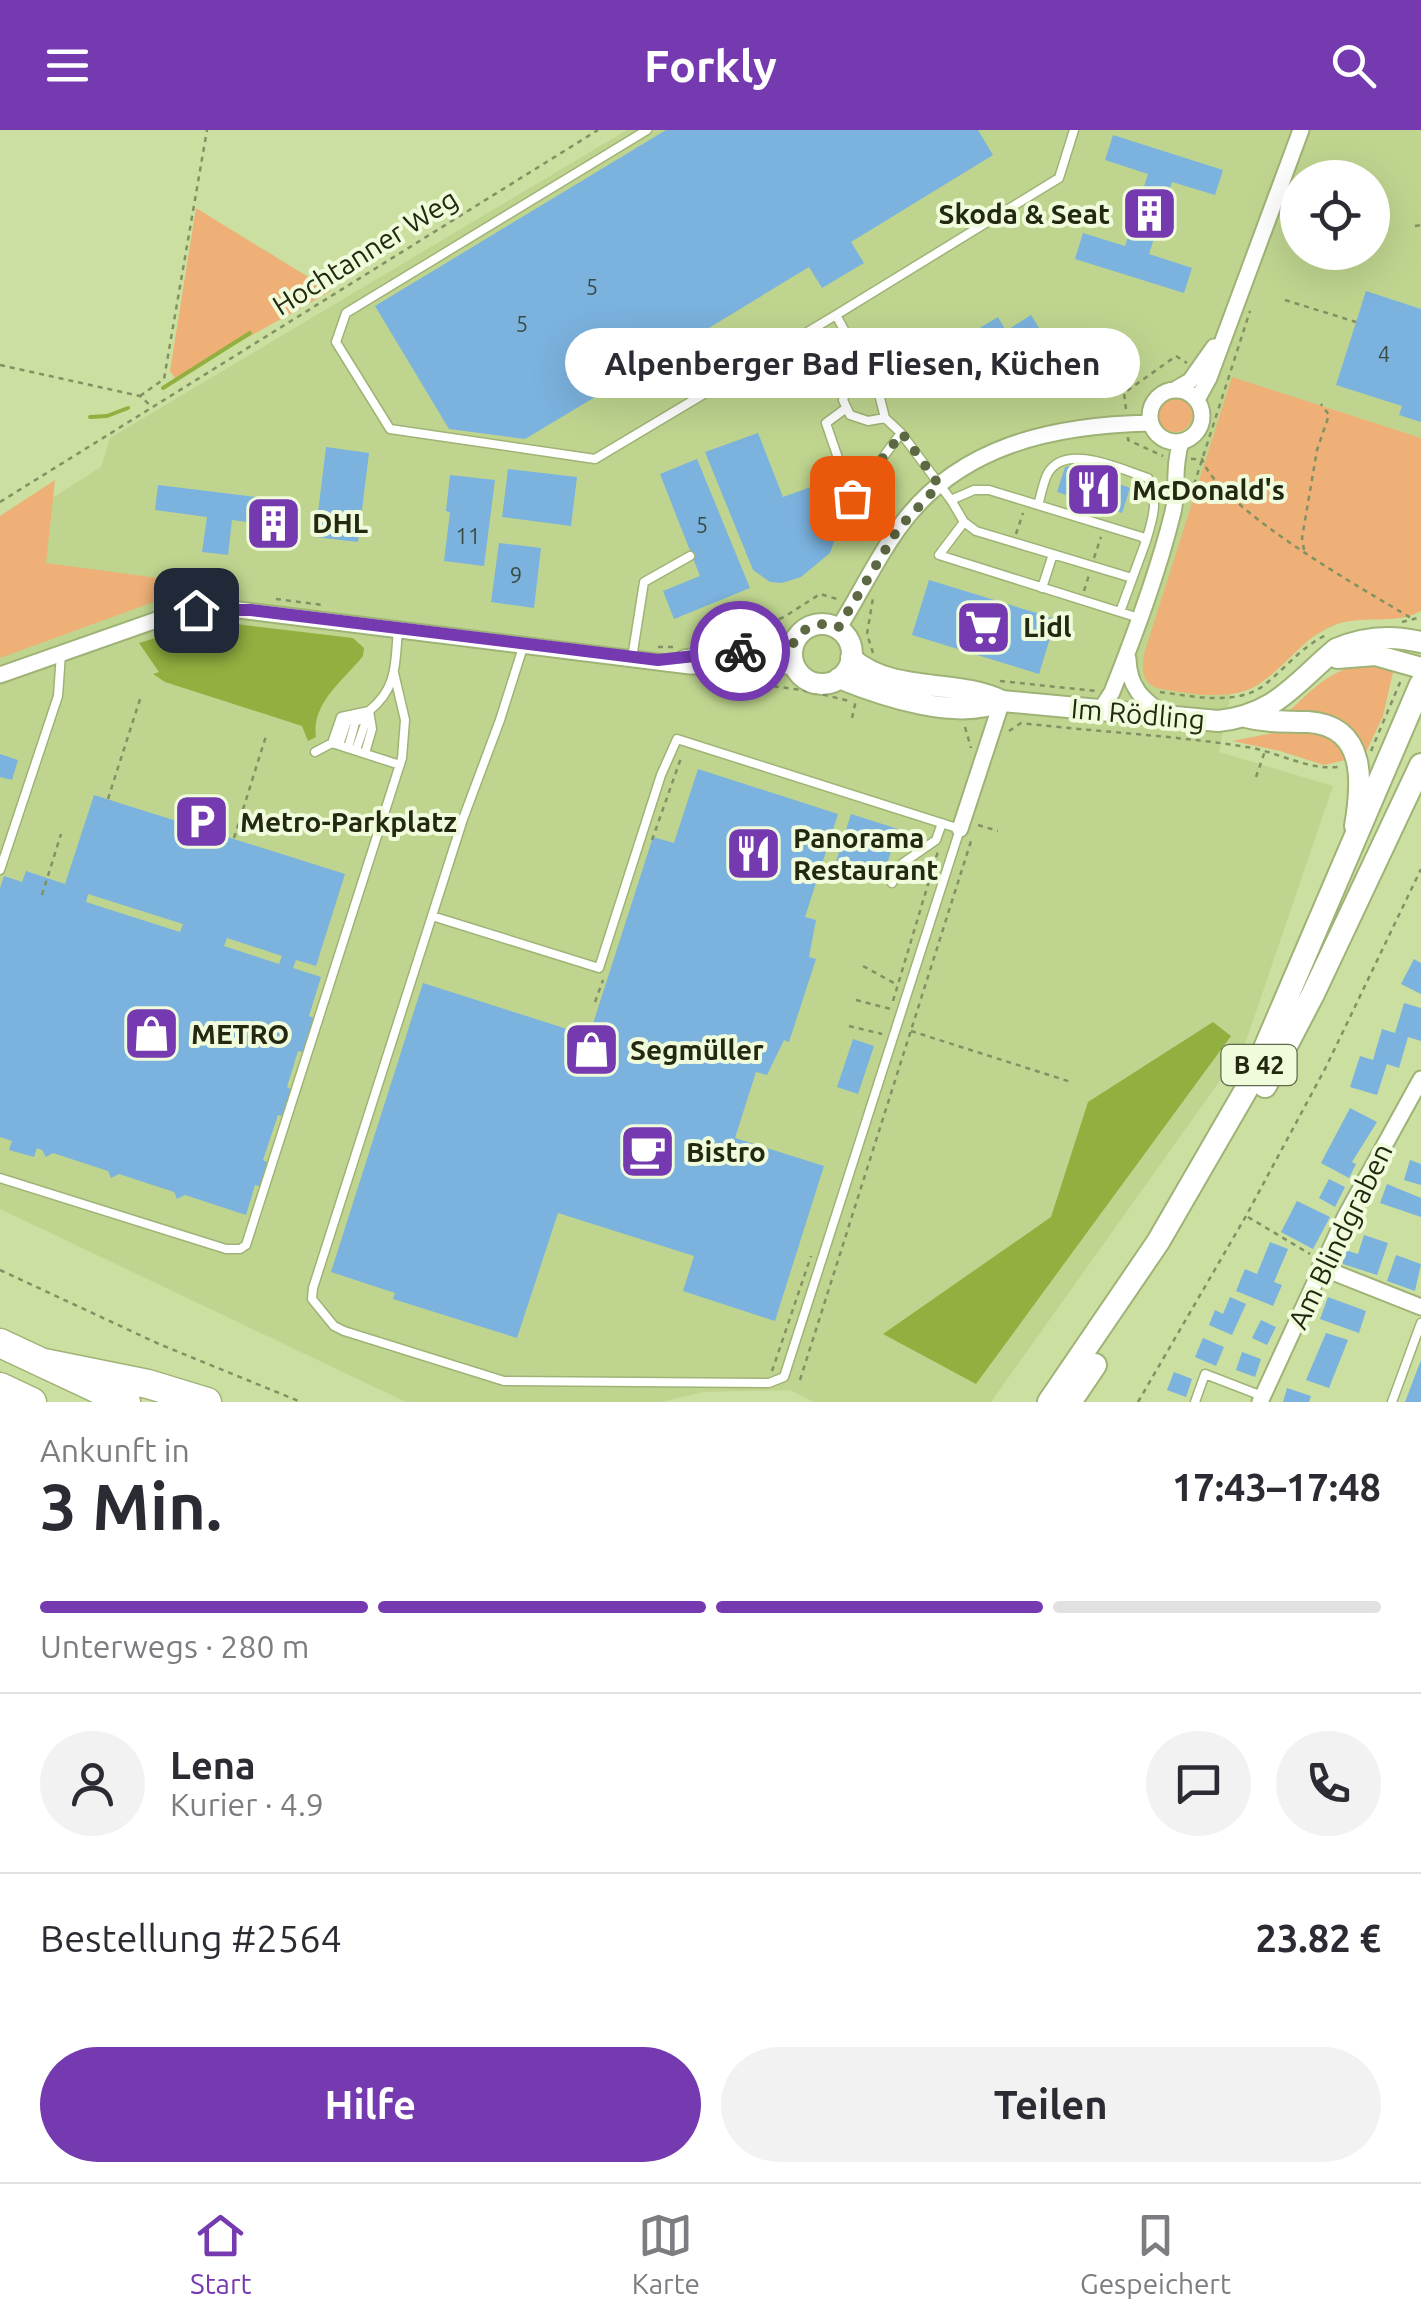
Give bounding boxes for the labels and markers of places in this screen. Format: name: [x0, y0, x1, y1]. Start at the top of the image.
building icon: Skoda & Seat: [1119, 184, 1179, 244]
place label: Skoda & Seat: [938, 198, 1110, 229]
callout: Alpenberger Bad Fliesen, Küchen: [564, 328, 1140, 398]
pin: [810, 456, 895, 541]
restaurant icon: McDonald's: [1063, 460, 1123, 520]
place label: McDonald's: [1132, 474, 1285, 505]
building icon: DHL: [243, 493, 303, 553]
place label: DHL: [312, 507, 368, 538]
pin: [154, 568, 239, 653]
supermarket icon: Lidl: [954, 597, 1014, 657]
place label: Lidl: [1023, 611, 1071, 642]
parking icon: Metro-Parkplatz: [171, 792, 231, 852]
place label: Metro-Parkplatz: [240, 806, 457, 837]
place label: Panorama Restaurant: [793, 822, 938, 885]
restaurant icon: Panorama Restaurant: [724, 824, 784, 884]
shop icon: METRO: [122, 1004, 182, 1064]
place label: METRO: [191, 1018, 289, 1049]
shop icon: Segmüller: [561, 1020, 621, 1080]
place label: Segmüller: [630, 1034, 764, 1065]
cafe icon: Bistro: [617, 1122, 677, 1182]
place label: Bistro: [686, 1136, 766, 1167]

